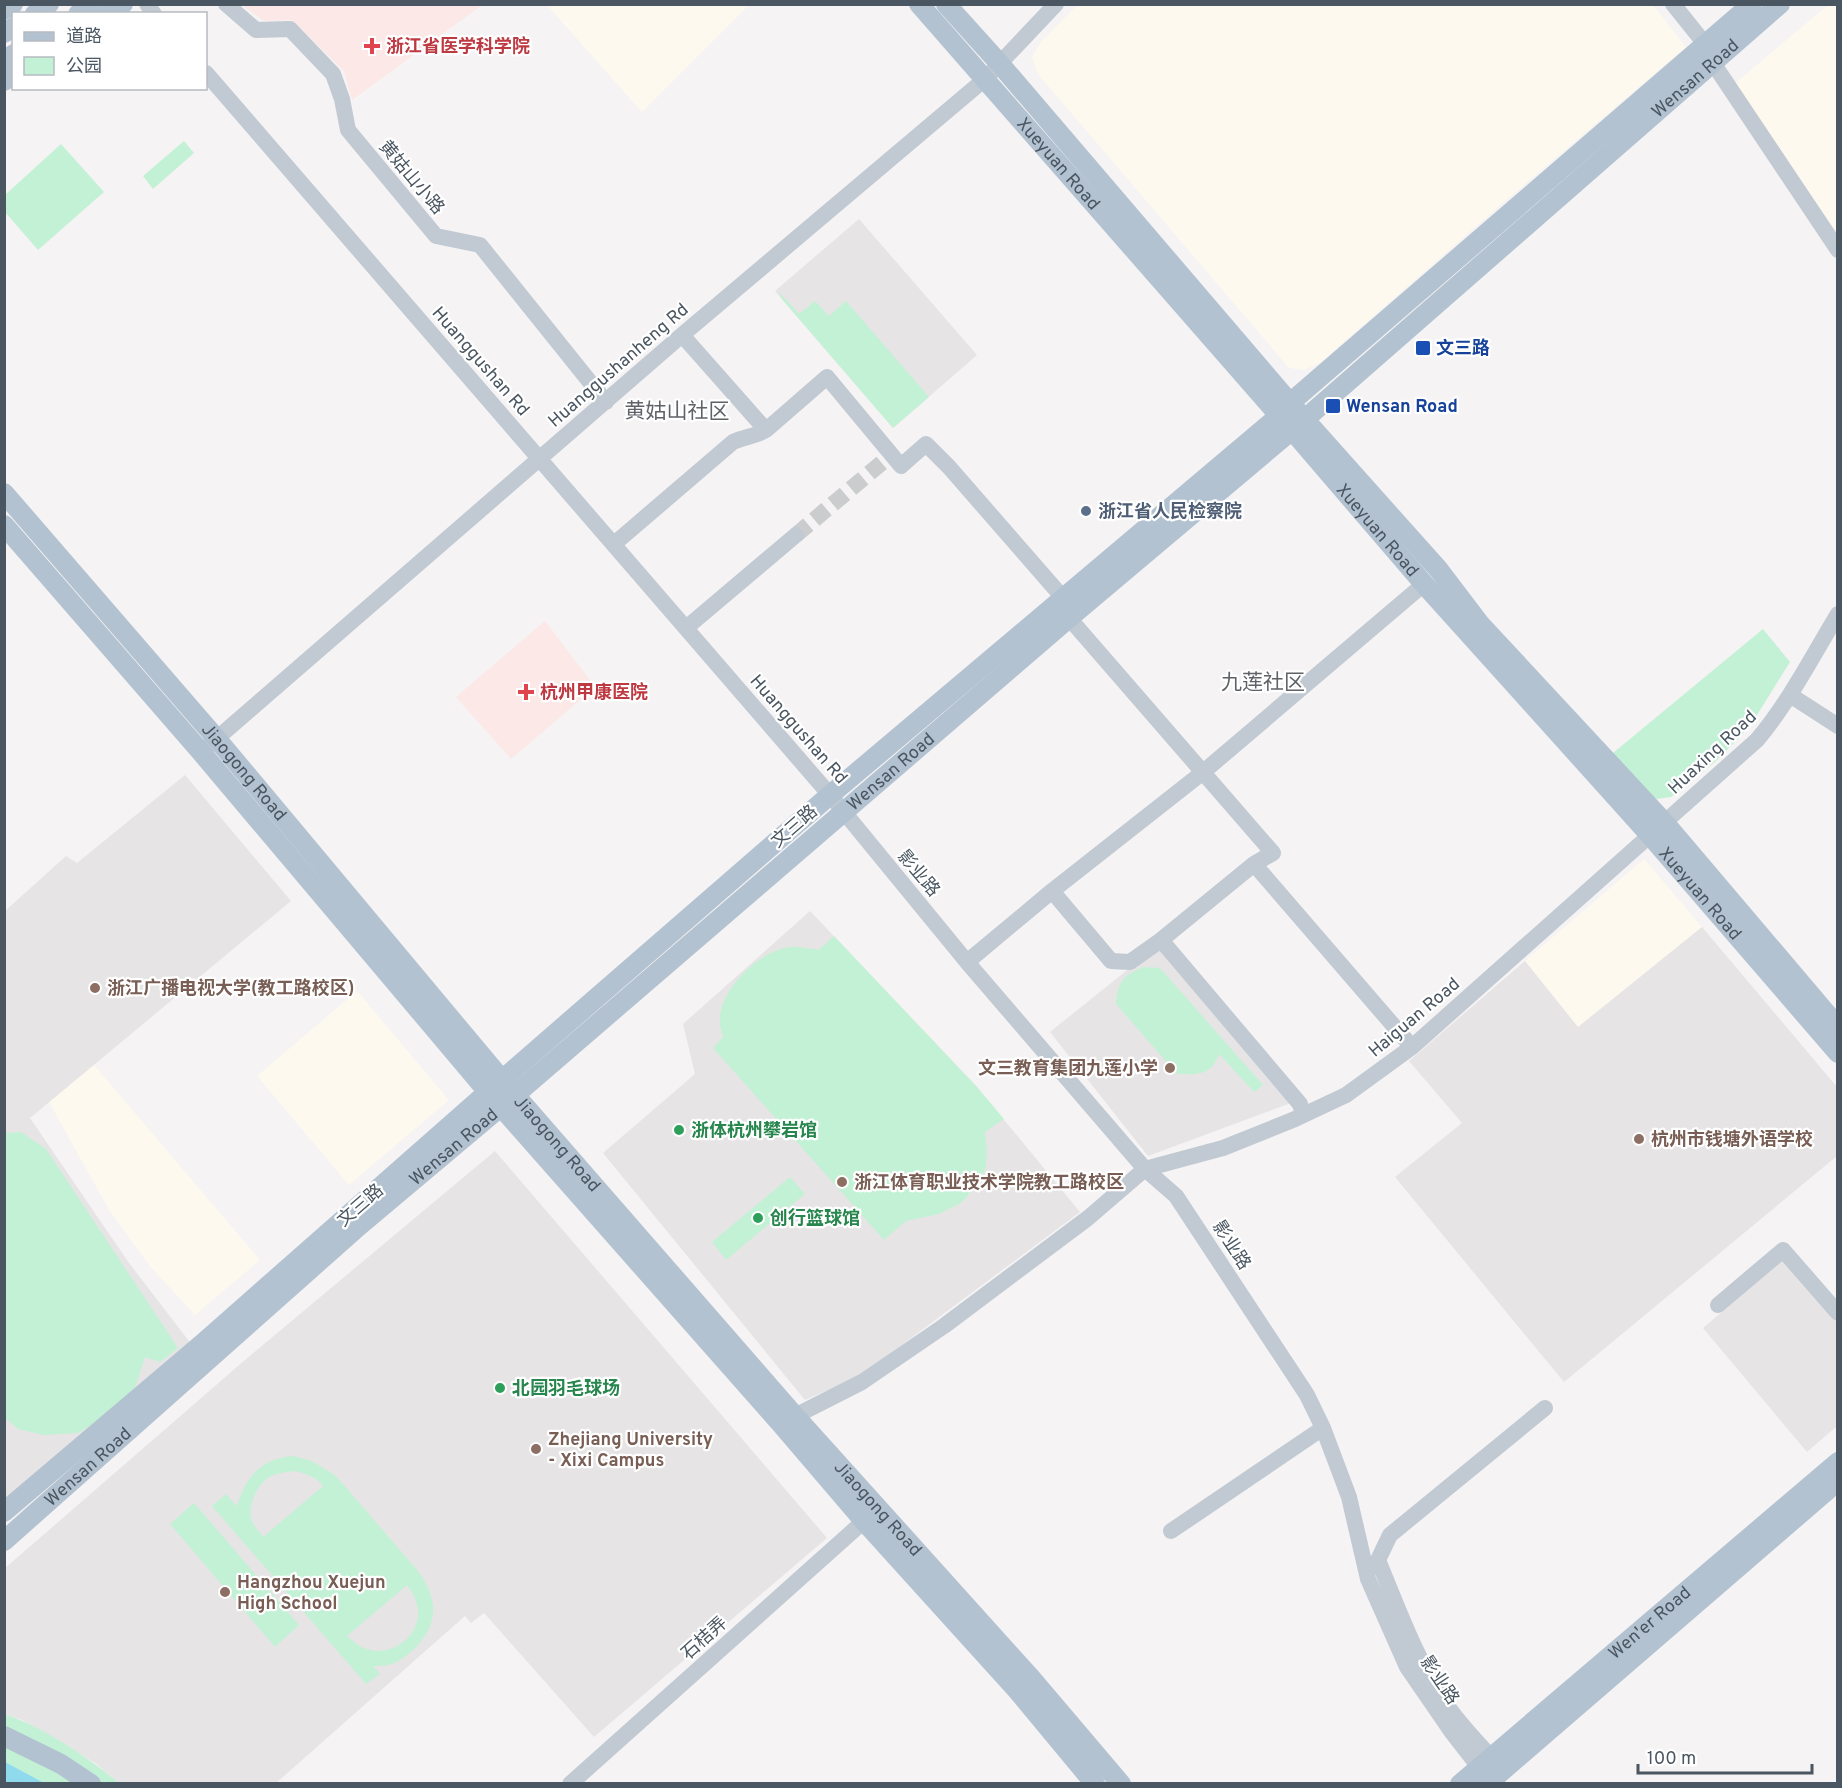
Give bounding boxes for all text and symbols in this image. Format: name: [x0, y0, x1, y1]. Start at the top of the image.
legend: [12, 12, 207, 90]
text: 道路: [66, 26, 102, 49]
street label: Wensan Road: [1647, 35, 1745, 124]
place label: 浙江省医学科学院: [386, 36, 530, 59]
marker: 浙江省医学科学院: [363, 37, 381, 55]
text: 公园: [66, 56, 102, 79]
street label: Xueyuan Road: [1011, 113, 1104, 216]
street label: 黄姑山小路: [373, 136, 449, 220]
street label: Huanggushanheng Rd: [544, 299, 694, 433]
street label: Huanggushan Rd: [426, 302, 534, 421]
place label: 文三路: [1436, 338, 1490, 361]
marker: 文三路: [1414, 339, 1432, 357]
place label: Wensan Road: [1346, 396, 1458, 419]
marker: Wensan Road: [1324, 397, 1342, 415]
district label: 黄姑山社区: [625, 399, 730, 426]
street label: Xueyuan Road: [1330, 480, 1423, 582]
place label: 浙江省人民检察院: [1098, 501, 1242, 524]
marker: 浙江省人民检察院: [1079, 504, 1093, 518]
street label: Huanggushan Rd: [744, 670, 852, 789]
district label: 九莲社区: [1221, 670, 1305, 697]
place label: 杭州甲康医院: [540, 682, 648, 705]
marker: 杭州甲康医院: [517, 683, 535, 701]
street label: Huaxing Road: [1664, 706, 1762, 800]
street label: Jiaogong Road: [195, 719, 291, 827]
street label: Wensan Road: [843, 728, 940, 817]
street label: 文三路: [767, 801, 823, 854]
street label: Xueyuan Road: [1653, 843, 1746, 946]
street label: 影业路: [892, 846, 944, 902]
street label: Haiguan Road: [1365, 973, 1465, 1063]
place label: 浙江广播电视大学(教工路校区): [107, 978, 354, 1001]
marker: 浙江广播电视大学(教工路校区): [88, 981, 102, 995]
place label: 文三教育集团九莲小学: [978, 1058, 1158, 1081]
marker: 文三教育集团九莲小学: [1163, 1061, 1177, 1075]
street label: Jiaogong Road: [508, 1091, 605, 1198]
street label: Wensan Road: [405, 1104, 503, 1192]
place label: 浙体·杭州攀岩馆: [691, 1120, 817, 1143]
marker: 浙体·杭州攀岩馆: [672, 1123, 686, 1137]
place label: 杭州市钱塘外语学校: [1651, 1129, 1813, 1152]
marker: 杭州市钱塘外语学校: [1632, 1132, 1646, 1146]
place label: 浙江体育职业技术学院教工路校区: [854, 1172, 1124, 1195]
marker: 浙江体育职业技术学院教工路校区: [835, 1175, 849, 1189]
street label: 文三路: [333, 1180, 389, 1233]
place label: 创行篮球馆: [770, 1207, 860, 1231]
marker: 创行篮球馆: [751, 1211, 765, 1225]
street label: 影业路: [1206, 1217, 1255, 1275]
place label: 北园羽毛球场: [512, 1378, 620, 1401]
marker: 北园羽毛球场: [493, 1381, 507, 1395]
street label: Wensan Road: [40, 1423, 137, 1512]
place label: Zhejiang University - Xixi Campus: [548, 1429, 713, 1473]
marker: Zhejiang University - Xixi Campus: [529, 1442, 543, 1456]
street label: Jiaogong Road: [828, 1457, 926, 1562]
place label: Hangzhou Xuejun High School: [237, 1572, 386, 1616]
street label: Wen'er Road: [1604, 1582, 1697, 1665]
marker: Hangzhou Xuejun High School: [218, 1585, 232, 1599]
street label: 石桔弄: [677, 1613, 733, 1666]
street label: 影业路: [1414, 1652, 1463, 1710]
scale bar: [1638, 1737, 1812, 1775]
text: 100 m: [1647, 1748, 1696, 1771]

